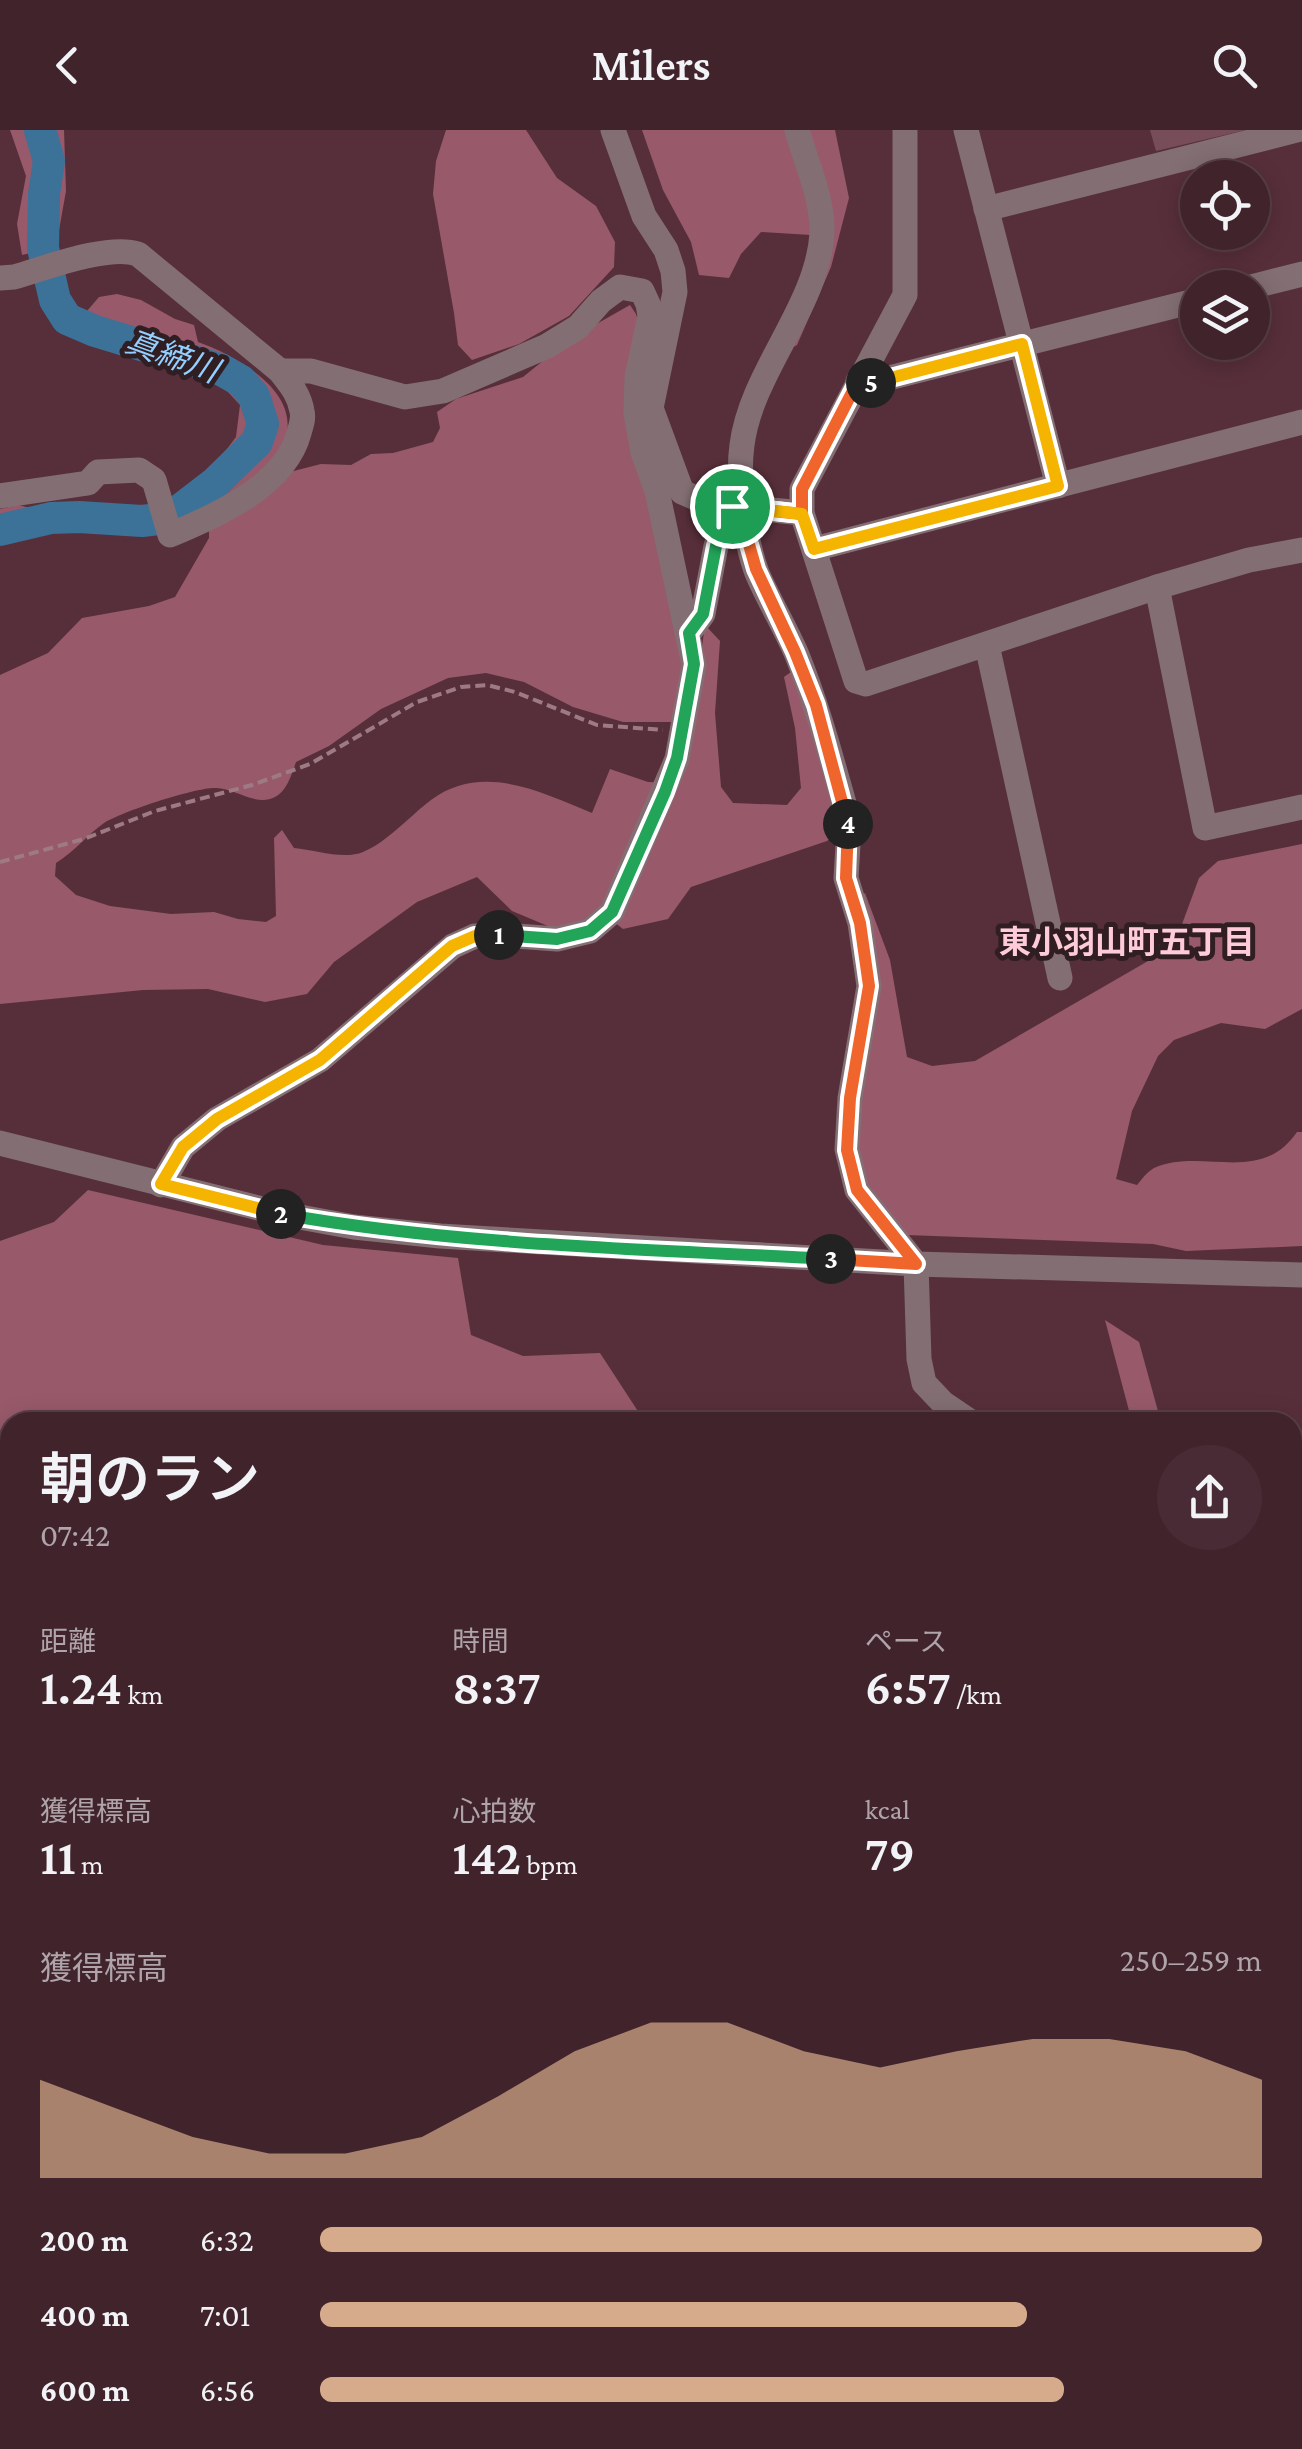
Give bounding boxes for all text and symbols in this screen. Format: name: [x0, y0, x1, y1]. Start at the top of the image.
icon: back: [40, 38, 95, 93]
icon: search: [1207, 38, 1262, 93]
text: Milers: [592, 40, 710, 90]
map controls: [1180, 160, 1270, 360]
button: locate: [1180, 160, 1270, 250]
button: layers: [1180, 270, 1270, 360]
water label: 真締川: [121, 323, 226, 390]
pin: 5: [846, 358, 896, 408]
text: 5: [864, 367, 878, 398]
pin: [690, 464, 775, 549]
icon: arrive: [705, 479, 760, 534]
pin: 4: [823, 799, 873, 849]
text: 4: [840, 808, 856, 839]
pin: 1: [474, 910, 524, 960]
text: 1: [494, 919, 504, 950]
district label: 東小羽山町五丁目: [999, 924, 1255, 960]
pin: 2: [256, 1189, 306, 1239]
text: 2: [274, 1198, 288, 1229]
pin: 3: [806, 1234, 856, 1284]
text: 3: [824, 1243, 838, 1274]
button: share: [1157, 1445, 1262, 1550]
text: 朝のラン: [40, 1449, 260, 1510]
text: 07:42: [40, 1517, 110, 1553]
text: 距離: [40, 1626, 96, 1657]
text: 時間: [452, 1626, 508, 1657]
text: ペース: [865, 1626, 947, 1657]
text: 1.24: [40, 1659, 122, 1715]
text: 8:37: [452, 1659, 541, 1715]
text: 6:57: [865, 1659, 951, 1715]
text: km: [122, 1679, 163, 1710]
text: /km: [951, 1679, 1002, 1710]
text: kcal: [865, 1794, 910, 1825]
text: 獲得標高: [40, 1796, 152, 1827]
text: 心拍数: [452, 1796, 536, 1827]
text: 79: [865, 1825, 915, 1881]
text: 11: [40, 1829, 76, 1885]
text: 142: [452, 1829, 521, 1885]
text: m: [76, 1849, 104, 1880]
text: bpm: [521, 1849, 578, 1880]
text: 250–259 m: [1120, 1942, 1262, 1978]
text: 獲得標高: [40, 1950, 168, 1986]
text: 200 m: [40, 2222, 128, 2258]
text: 6:32: [200, 2222, 254, 2258]
text: 400 m: [40, 2297, 129, 2333]
text: 7:01: [200, 2297, 250, 2333]
text: 600 m: [40, 2372, 130, 2408]
text: 6:56: [200, 2372, 255, 2408]

